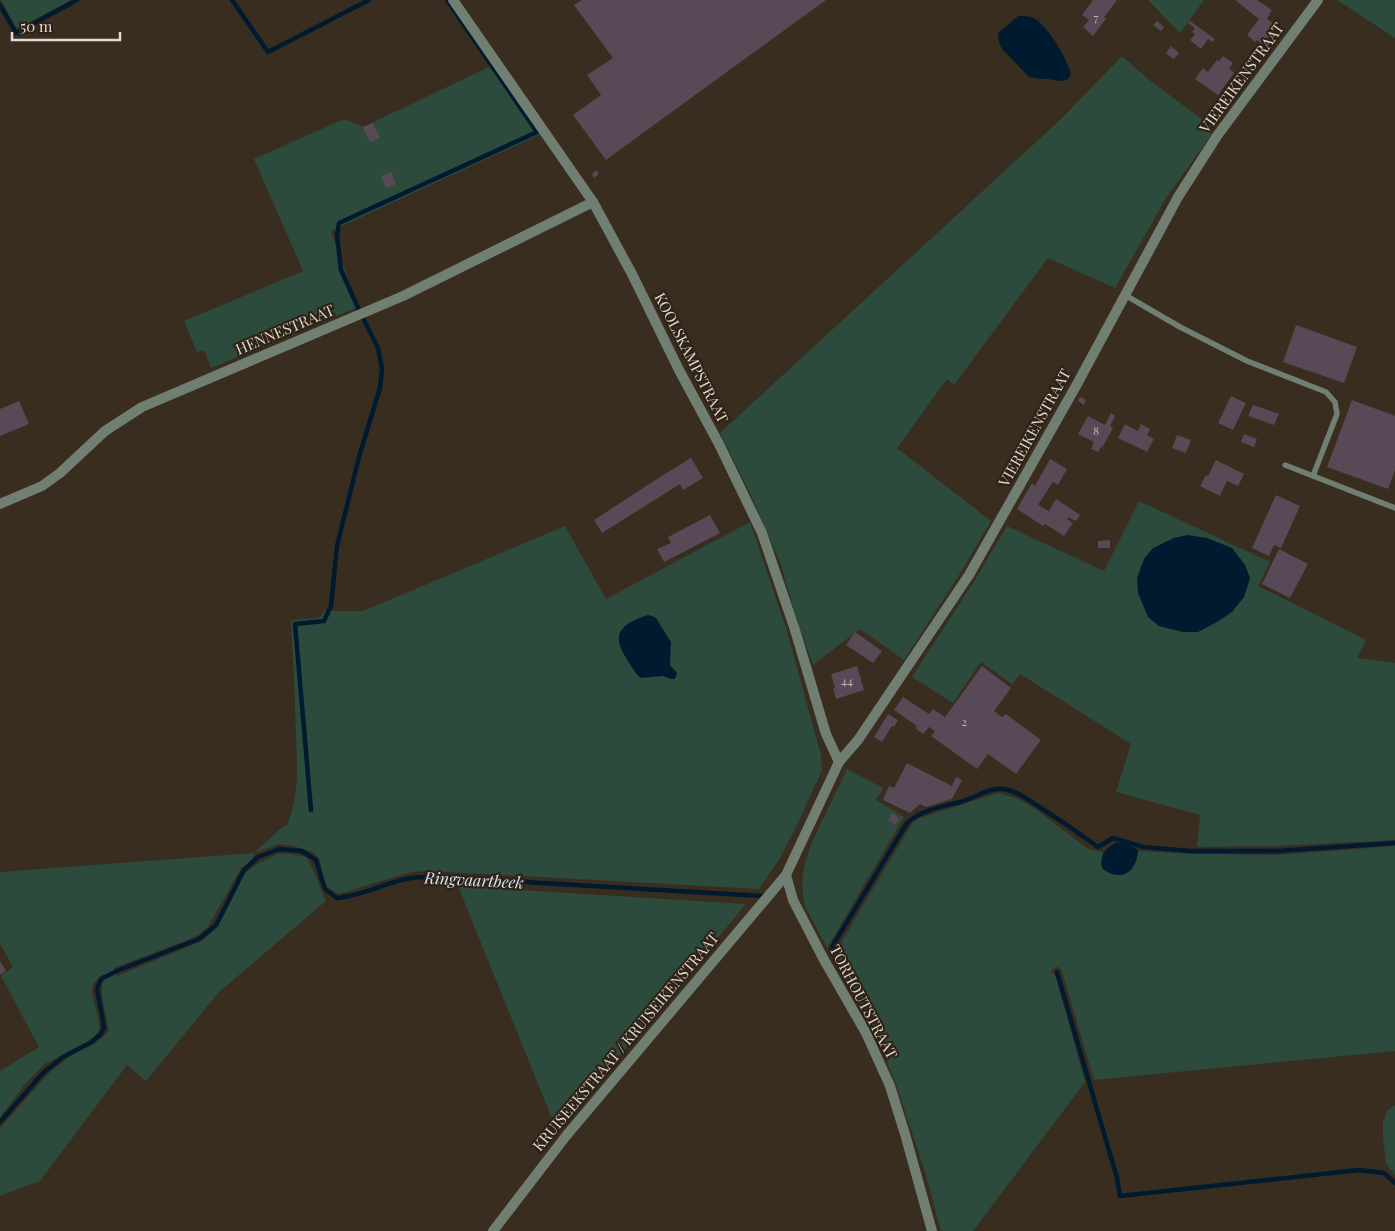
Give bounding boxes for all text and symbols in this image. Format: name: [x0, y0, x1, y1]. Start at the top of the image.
house number: 7: [1094, 9, 1099, 25]
scale bar: [12, 10, 120, 42]
text: 50 m: [20, 16, 53, 36]
street label: VIEREIKENSTRAAT: [1194, 18, 1288, 137]
street label: KOOLSKAMPSTRAAT: [650, 289, 733, 426]
street label: HENNESTRAAT: [232, 299, 337, 359]
street label: VIEREIKENSTRAAT: [993, 365, 1075, 491]
house number: 8: [1093, 422, 1099, 438]
house number: 44: [841, 672, 853, 688]
house number: 2: [961, 713, 967, 729]
water label: Ringvaartbeek: [423, 866, 524, 893]
street label: KRUISEEKSTRAAT / KRUISEIKENSTRAAT: [528, 928, 723, 1155]
street label: TORHOUTSTRAAT: [825, 941, 902, 1062]

